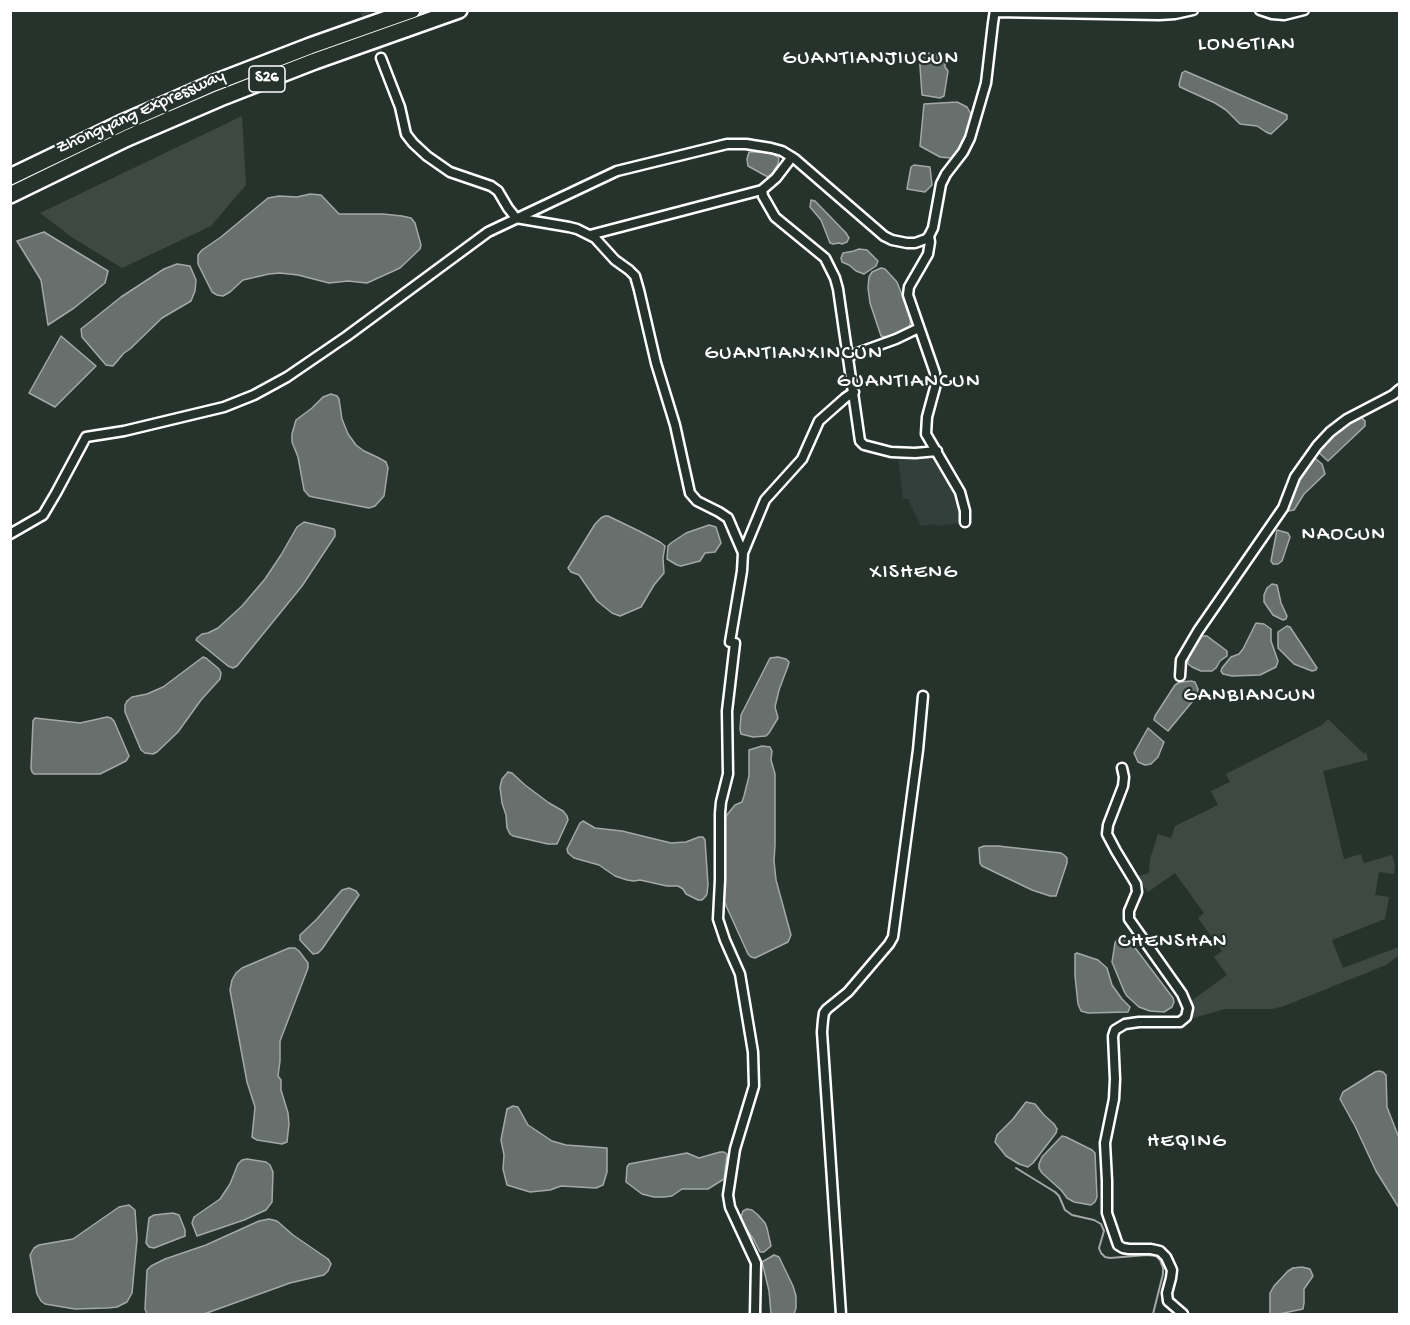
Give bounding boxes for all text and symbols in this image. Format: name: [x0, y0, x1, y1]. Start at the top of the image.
district label: LONGTIAN: [1198, 33, 1296, 59]
district label: GUANTIANJIUCUN: [782, 47, 960, 73]
street label: Zhongyang Expressway: [53, 66, 229, 160]
road number: S26: [249, 66, 285, 92]
district label: GUANTIANXINCUN: [705, 342, 883, 368]
district label: GUANTIANCUN: [837, 370, 981, 396]
district label: NAOCUN: [1302, 523, 1386, 549]
district label: XISHENG: [870, 561, 958, 587]
district label: GANBIANCUN: [1183, 684, 1317, 710]
district label: CHENSHAN: [1118, 930, 1228, 956]
district label: HEQING: [1147, 1130, 1227, 1156]

